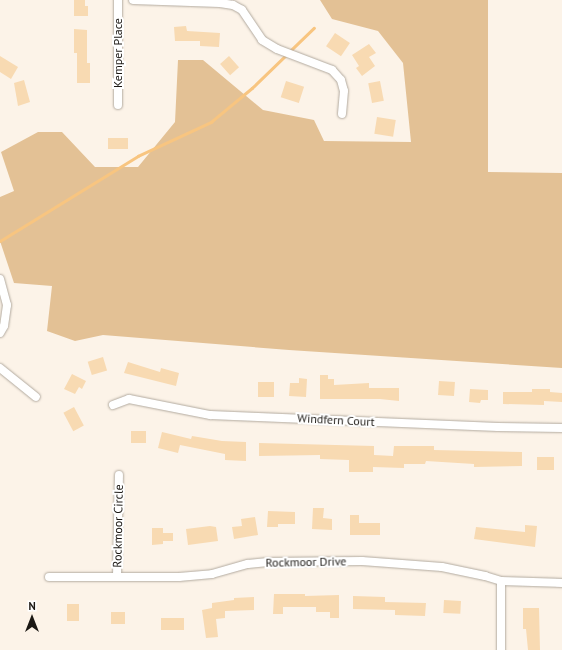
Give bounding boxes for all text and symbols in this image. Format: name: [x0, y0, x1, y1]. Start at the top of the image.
street label: Kemper Place: [111, 18, 125, 88]
street label: Windfern Court: [297, 411, 375, 429]
street label: Rockmoor Circle: [110, 484, 126, 568]
street label: Rockmoor Drive: [265, 554, 347, 570]
north arrow: [12, 598, 52, 638]
text: N: [28, 599, 36, 613]

